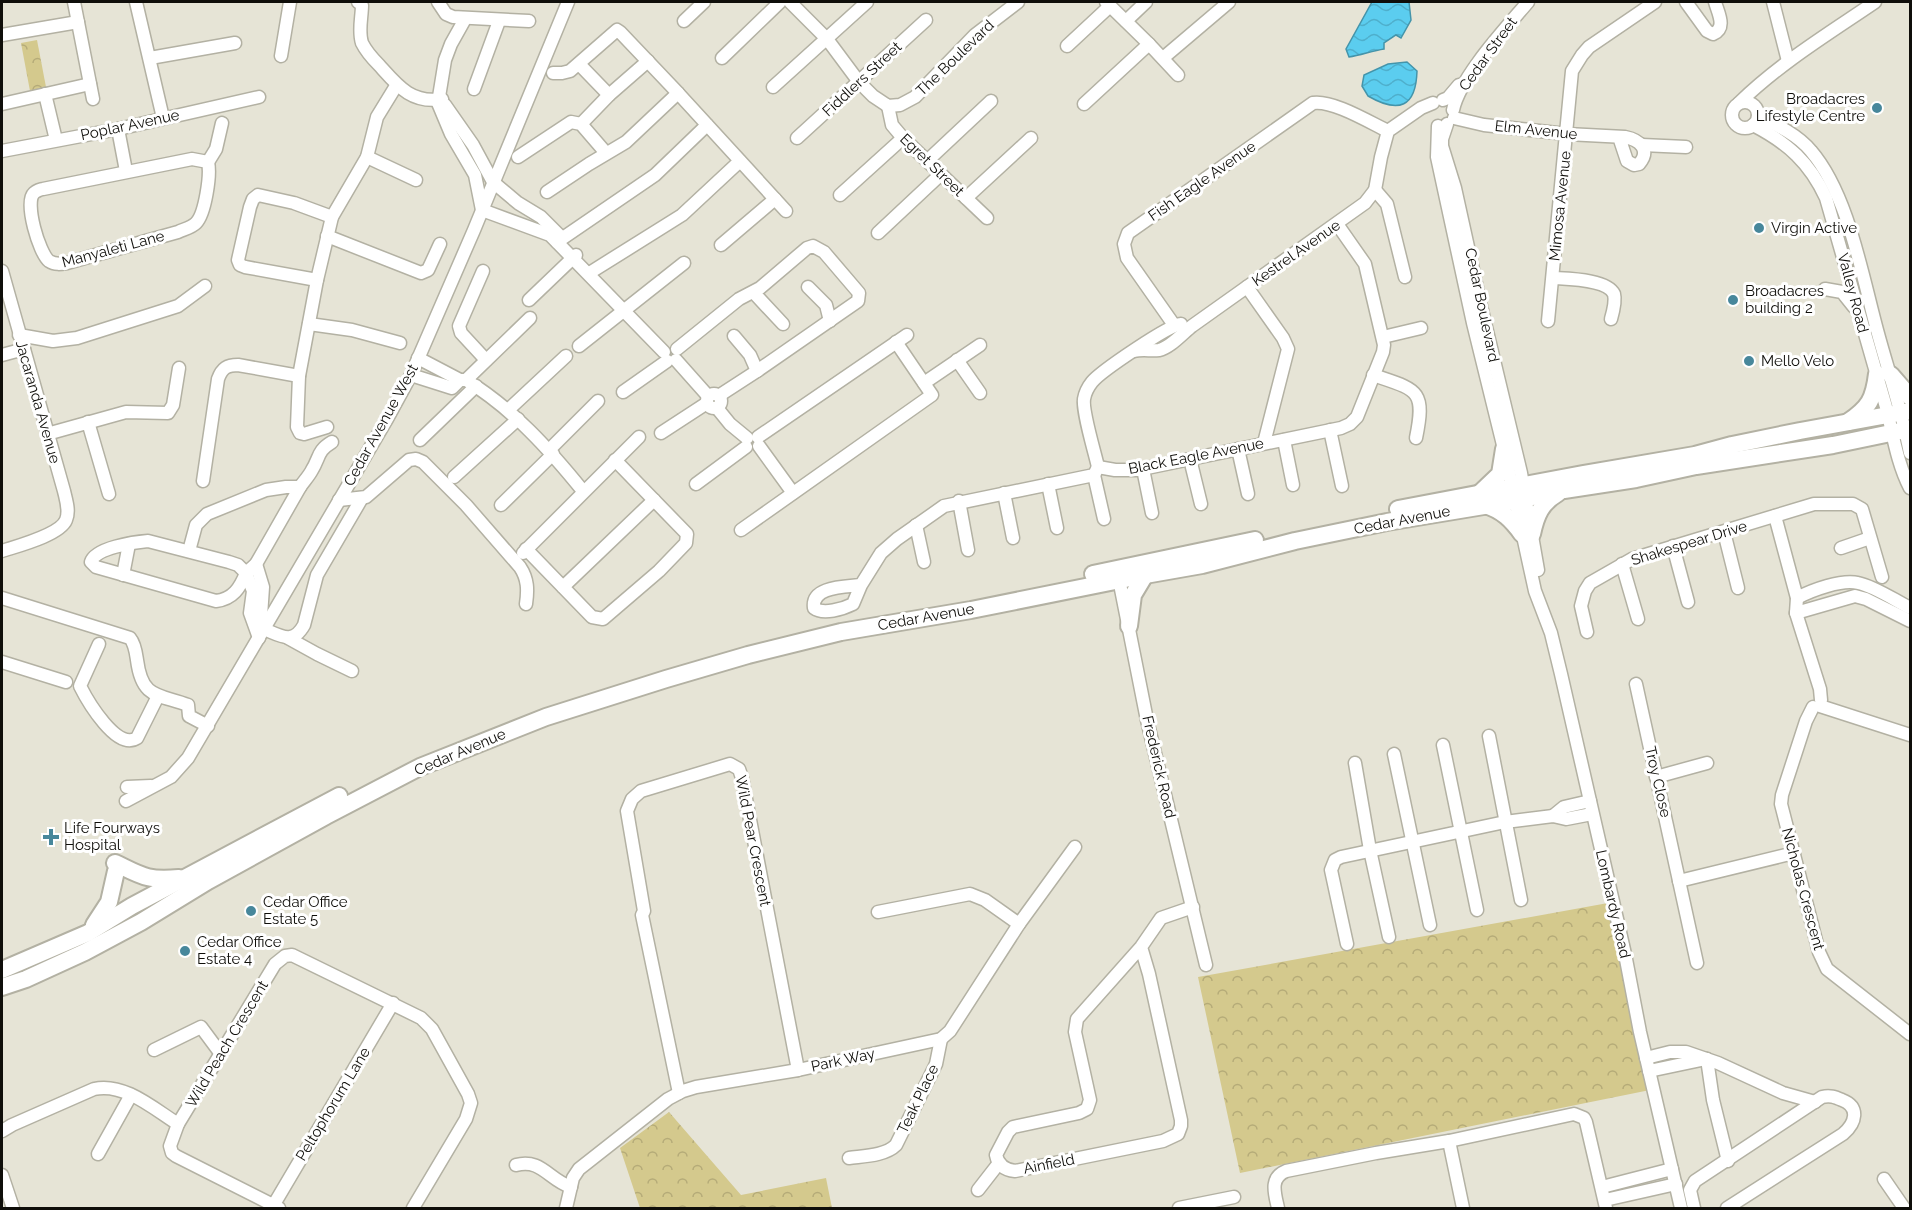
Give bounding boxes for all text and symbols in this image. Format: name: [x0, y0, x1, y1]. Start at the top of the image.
street label: Cedar Street: [1455, 14, 1521, 94]
street label: The Boulevard: [912, 16, 998, 100]
street label: Fiddlers Street: [819, 38, 905, 120]
place label: Broadacres Lifestyle Centre: [1756, 90, 1865, 125]
marker: Broadacres Lifestyle Centre: [1870, 101, 1884, 115]
street label: Poplar Avenue: [79, 106, 181, 144]
street label: Elm Avenue: [1494, 117, 1578, 143]
street label: Egret Street: [896, 130, 968, 200]
street label: Fish Eagle Avenue: [1145, 137, 1259, 225]
street label: Mimosa Avenue: [1545, 150, 1575, 262]
street label: Kestrel Avenue: [1248, 216, 1344, 290]
place label: Virgin Active: [1771, 219, 1857, 237]
marker: Virgin Active: [1752, 221, 1766, 235]
street label: Manyaleti Lane: [60, 227, 166, 271]
street label: Cedar Boulevard: [1461, 246, 1503, 364]
street label: Valley Road: [1834, 251, 1872, 335]
place label: Broadacres building 2: [1745, 282, 1824, 317]
marker: Broadacres building 2: [1726, 293, 1740, 307]
street label: Jacaranda Avenue: [12, 338, 64, 466]
place label: Mello Velo: [1761, 352, 1834, 370]
marker: Mello Velo: [1742, 354, 1756, 368]
street label: Cedar Avenue West: [340, 361, 422, 489]
street label: Black Eagle Avenue: [1127, 434, 1265, 478]
street label: Cedar Avenue: [1352, 502, 1452, 538]
street label: Shakespear Drive: [1629, 517, 1749, 569]
street label: Cedar Avenue: [876, 600, 976, 634]
street label: Frederick Road: [1138, 714, 1180, 820]
street label: Cedar Avenue: [412, 725, 509, 779]
street label: Troy Close: [1641, 745, 1675, 819]
street label: Wild Pear Crescent: [731, 774, 775, 908]
place label: Life Fourways Hospital: [64, 819, 160, 854]
street label: Nicholas Crescent: [1778, 826, 1828, 952]
marker: Life Fourways Hospital: [42, 828, 60, 846]
street label: Lombardy Road: [1592, 848, 1634, 960]
place label: Cedar Office Estate 5: [263, 893, 348, 928]
marker: Cedar Office Estate 5: [244, 904, 258, 918]
place label: Cedar Office Estate 4: [197, 933, 282, 968]
marker: Cedar Office Estate 4: [178, 944, 192, 958]
street label: Wild Peach Crescent: [182, 977, 272, 1111]
street label: Peltophorum Lane: [292, 1044, 374, 1164]
street label: Park Way: [809, 1044, 877, 1076]
street label: Teak Place: [894, 1061, 943, 1137]
street label: Ainfield: [1022, 1150, 1076, 1178]

